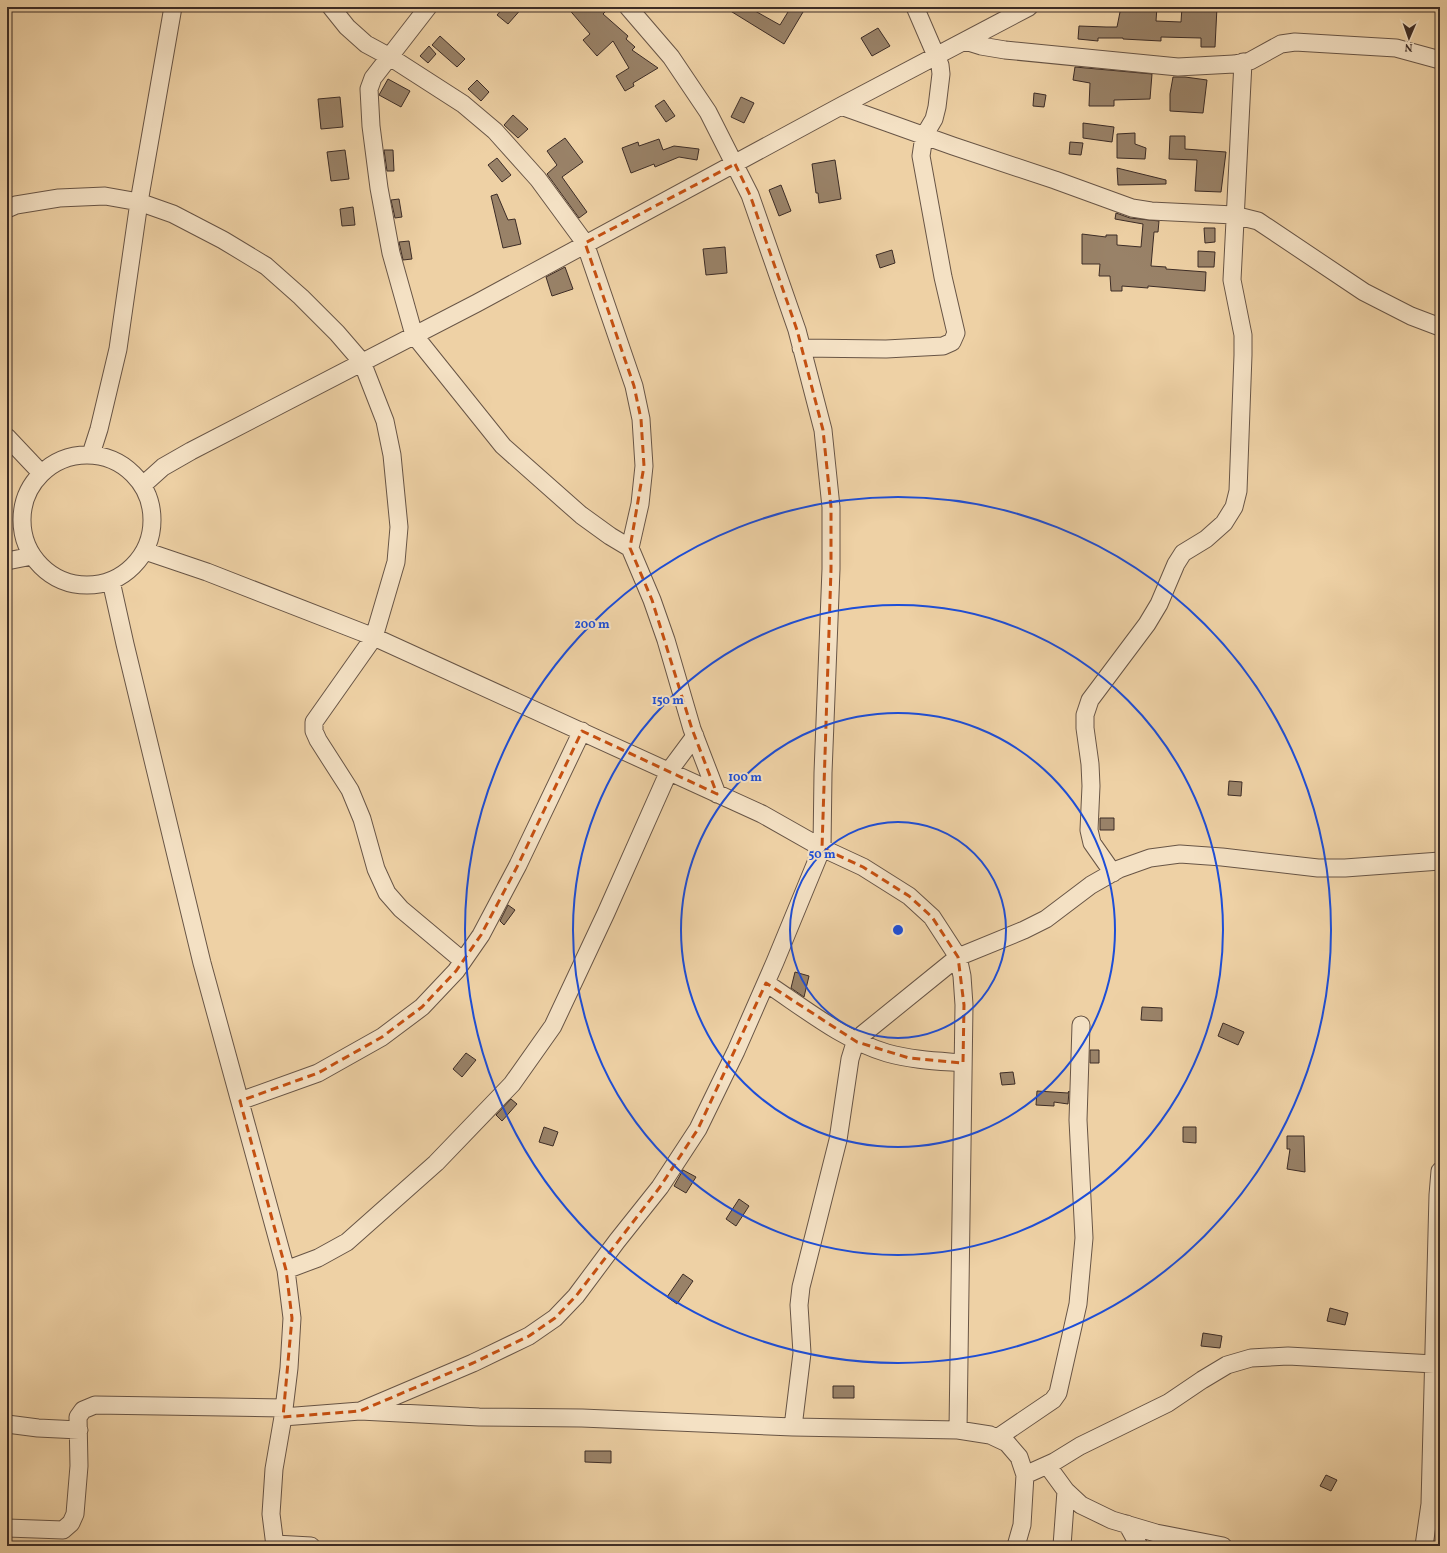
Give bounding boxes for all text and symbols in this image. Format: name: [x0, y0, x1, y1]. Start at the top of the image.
north arrow: [1389, 18, 1429, 58]
text: N: [1404, 39, 1413, 54]
text: 200 m: [574, 617, 610, 633]
text: 150 m: [652, 693, 684, 709]
text: 100 m: [728, 770, 762, 786]
text: 50 m: [808, 847, 836, 863]
centre of rings: [891, 923, 905, 937]

